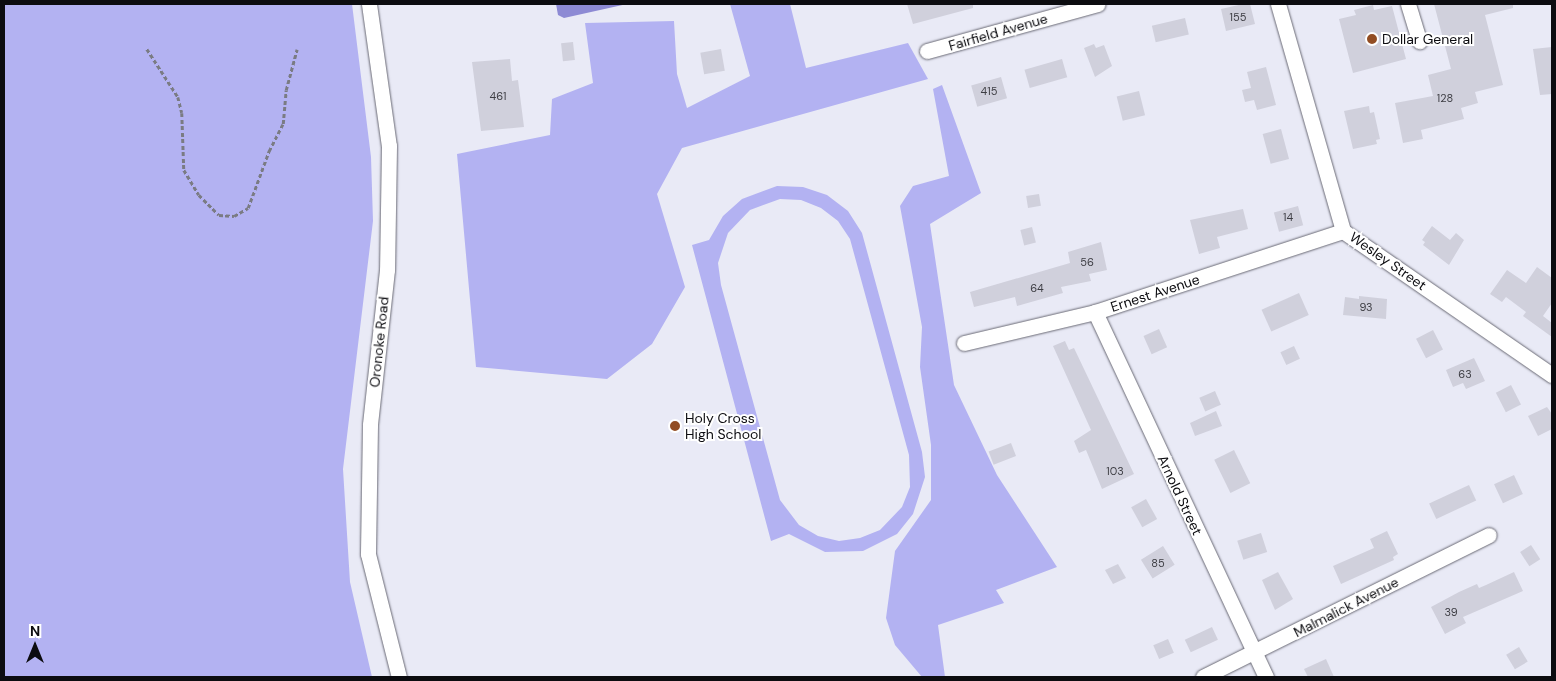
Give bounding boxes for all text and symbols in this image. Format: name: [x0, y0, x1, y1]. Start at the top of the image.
street label: Fairfield Avenue: [947, 10, 1049, 54]
house number: 155: [1230, 10, 1246, 24]
place label: Dollar General: [1382, 31, 1473, 47]
marker: Dollar General: [1366, 33, 1378, 45]
house number: 415: [981, 84, 997, 98]
house number: 461: [489, 89, 507, 103]
house number: 128: [1437, 91, 1453, 105]
house number: 14: [1283, 210, 1293, 224]
street label: Wesley Street: [1346, 228, 1430, 294]
house number: 56: [1080, 255, 1094, 269]
street label: Ernest Avenue: [1108, 271, 1202, 315]
house number: 64: [1030, 281, 1044, 295]
street label: Oronoke Road: [366, 296, 392, 388]
house number: 93: [1359, 300, 1373, 314]
house number: 63: [1458, 367, 1472, 381]
place label: Holy Cross High School: [685, 410, 761, 442]
marker: Holy Cross High School: [669, 420, 681, 432]
street label: Arnold Street: [1154, 452, 1206, 538]
house number: 103: [1106, 464, 1124, 478]
house number: 85: [1151, 556, 1165, 570]
street label: Malmalick Avenue: [1291, 573, 1401, 641]
house number: 39: [1444, 605, 1458, 619]
north arrow: [10, 621, 60, 671]
text: N: [30, 622, 40, 640]

